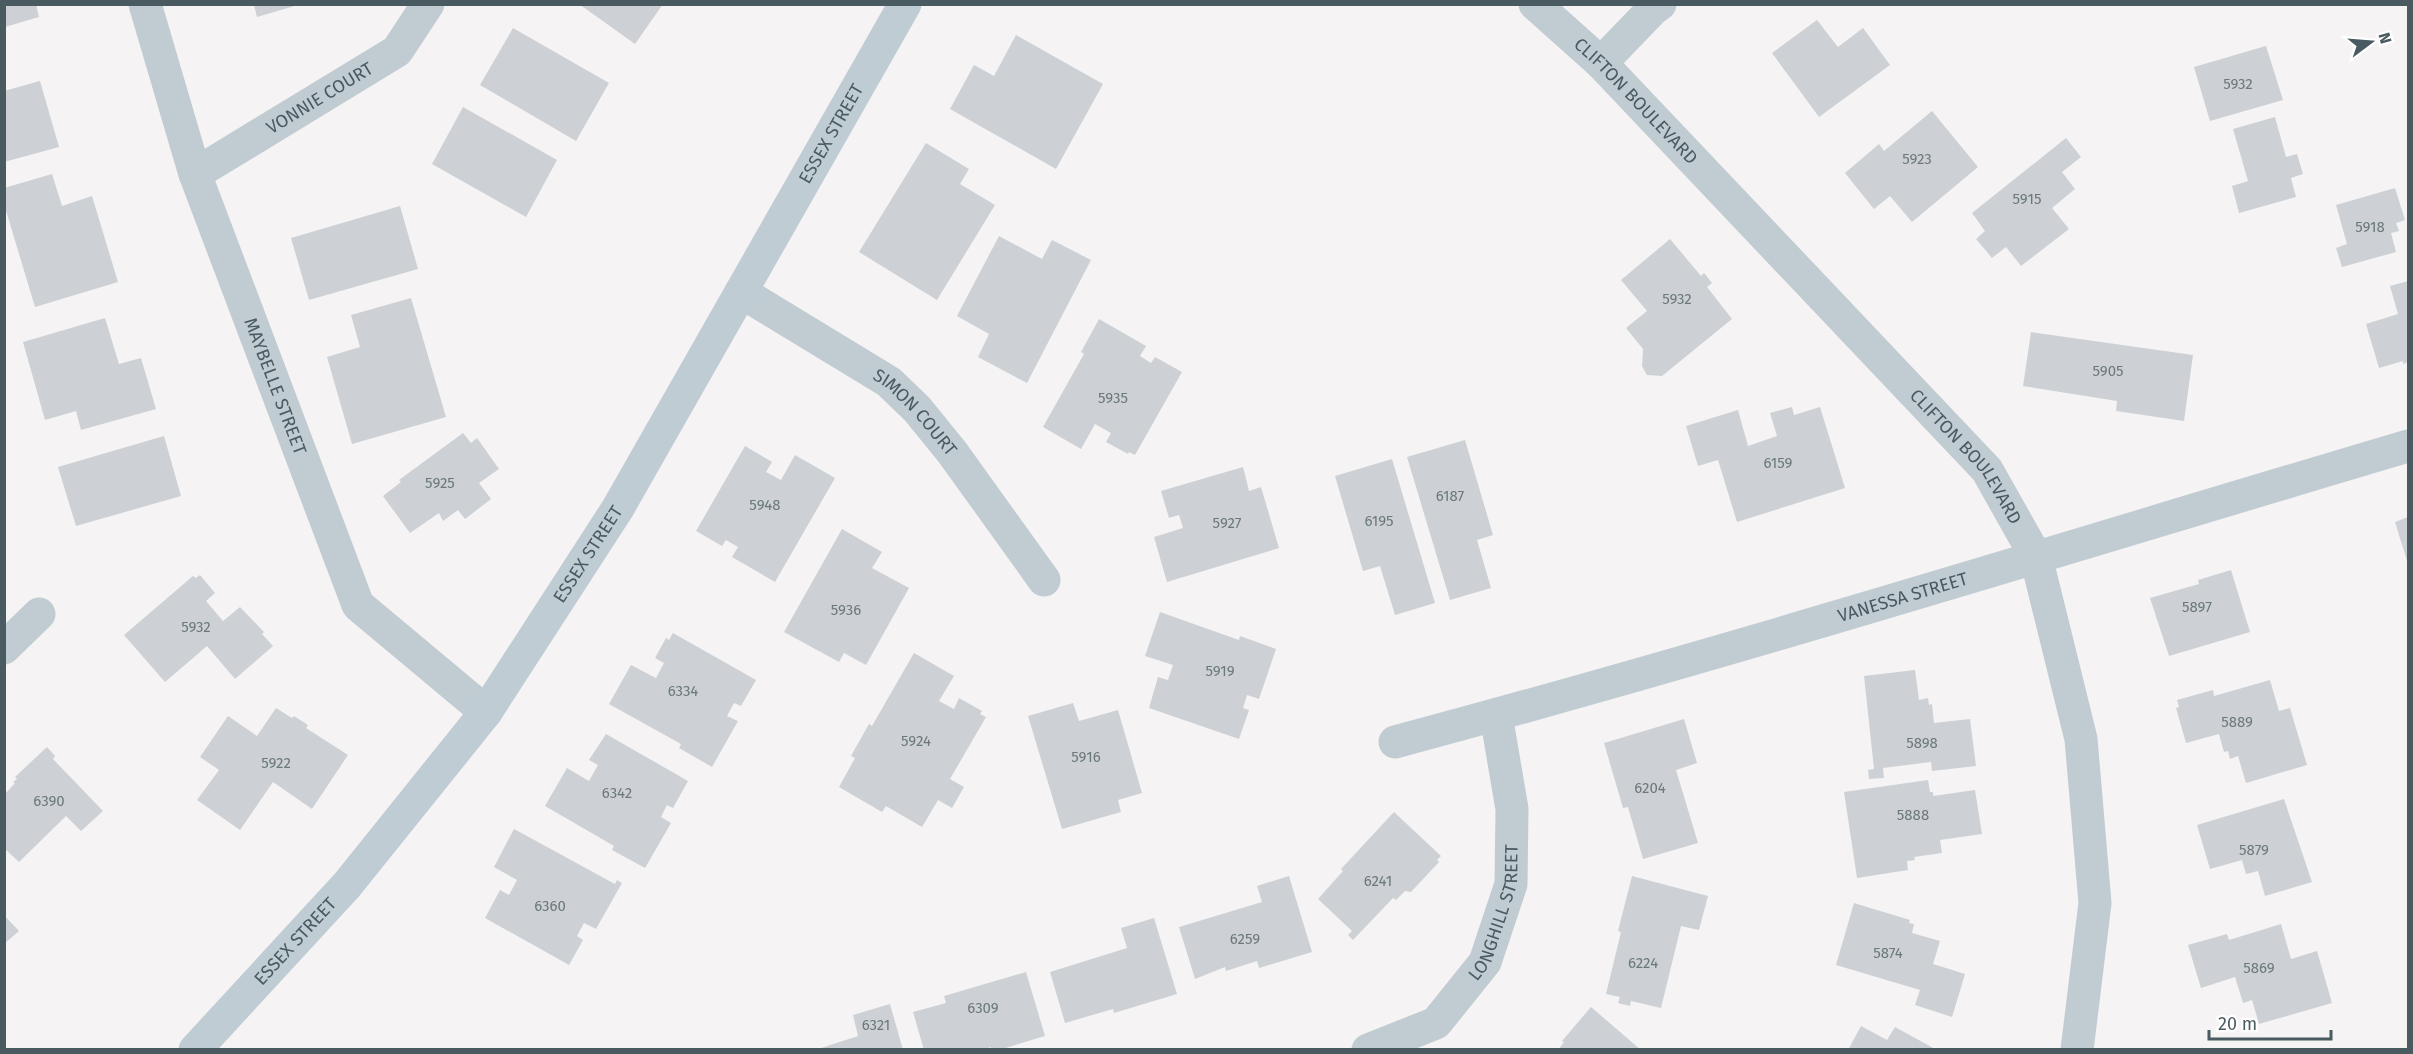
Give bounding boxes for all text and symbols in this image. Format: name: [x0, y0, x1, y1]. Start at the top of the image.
north arrow: [2341, 12, 2401, 72]
text: N: [2374, 30, 2396, 46]
street label: CLIFTON BOULEVARD: [1569, 33, 1702, 169]
street label: VONNIE COURT: [262, 57, 378, 139]
house number: 5932: [2223, 75, 2253, 93]
street label: ESSEX STREET: [794, 79, 869, 187]
house number: 5923: [1902, 150, 1932, 168]
house number: 5915: [2013, 190, 2041, 208]
house number: 5918: [2355, 218, 2385, 236]
house number: 5932: [1662, 290, 1692, 308]
street label: MAYBELLE STREET: [239, 315, 311, 458]
house number: 5905: [2092, 362, 2124, 380]
street label: SIMON COURT: [869, 364, 962, 461]
street label: CLIFTON BOULEVARD: [1905, 384, 2026, 528]
house number: 5935: [1098, 389, 1128, 407]
house number: 6159: [1764, 454, 1793, 472]
house number: 5925: [425, 474, 455, 492]
house number: 6187: [1436, 487, 1465, 505]
house number: 5948: [749, 496, 781, 514]
street label: ESSEX STREET: [549, 501, 628, 607]
house number: 6195: [1364, 512, 1394, 530]
house number: 5927: [1213, 514, 1242, 532]
street label: VANESSA STREET: [1835, 567, 1971, 627]
house number: 5897: [2182, 598, 2212, 616]
house number: 5936: [831, 601, 861, 619]
house number: 5932: [181, 618, 211, 636]
house number: 5919: [1205, 662, 1235, 680]
house number: 6334: [668, 682, 698, 700]
house number: 5889: [2221, 713, 2253, 731]
house number: 5924: [901, 732, 931, 750]
house number: 5898: [1906, 734, 1938, 752]
house number: 5916: [1071, 748, 1101, 766]
house number: 5922: [261, 754, 291, 772]
house number: 6204: [1634, 779, 1666, 797]
house number: 6342: [602, 784, 632, 802]
house number: 6390: [33, 792, 65, 810]
house number: 5888: [1897, 806, 1929, 824]
house number: 5879: [2239, 841, 2269, 859]
street label: LONGHILL STREET: [1463, 843, 1523, 985]
house number: 6241: [1364, 872, 1392, 890]
street label: ESSEX STREET: [249, 892, 342, 990]
house number: 6360: [534, 897, 566, 915]
house number: 6259: [1230, 930, 1260, 948]
house number: 5874: [1873, 944, 1903, 962]
house number: 6224: [1628, 954, 1658, 972]
house number: 5869: [2243, 959, 2275, 977]
house number: 6309: [967, 999, 999, 1017]
scale bar: [2209, 1003, 2330, 1041]
text: 20 m: [2218, 1013, 2257, 1035]
house number: 6321: [862, 1016, 890, 1034]

